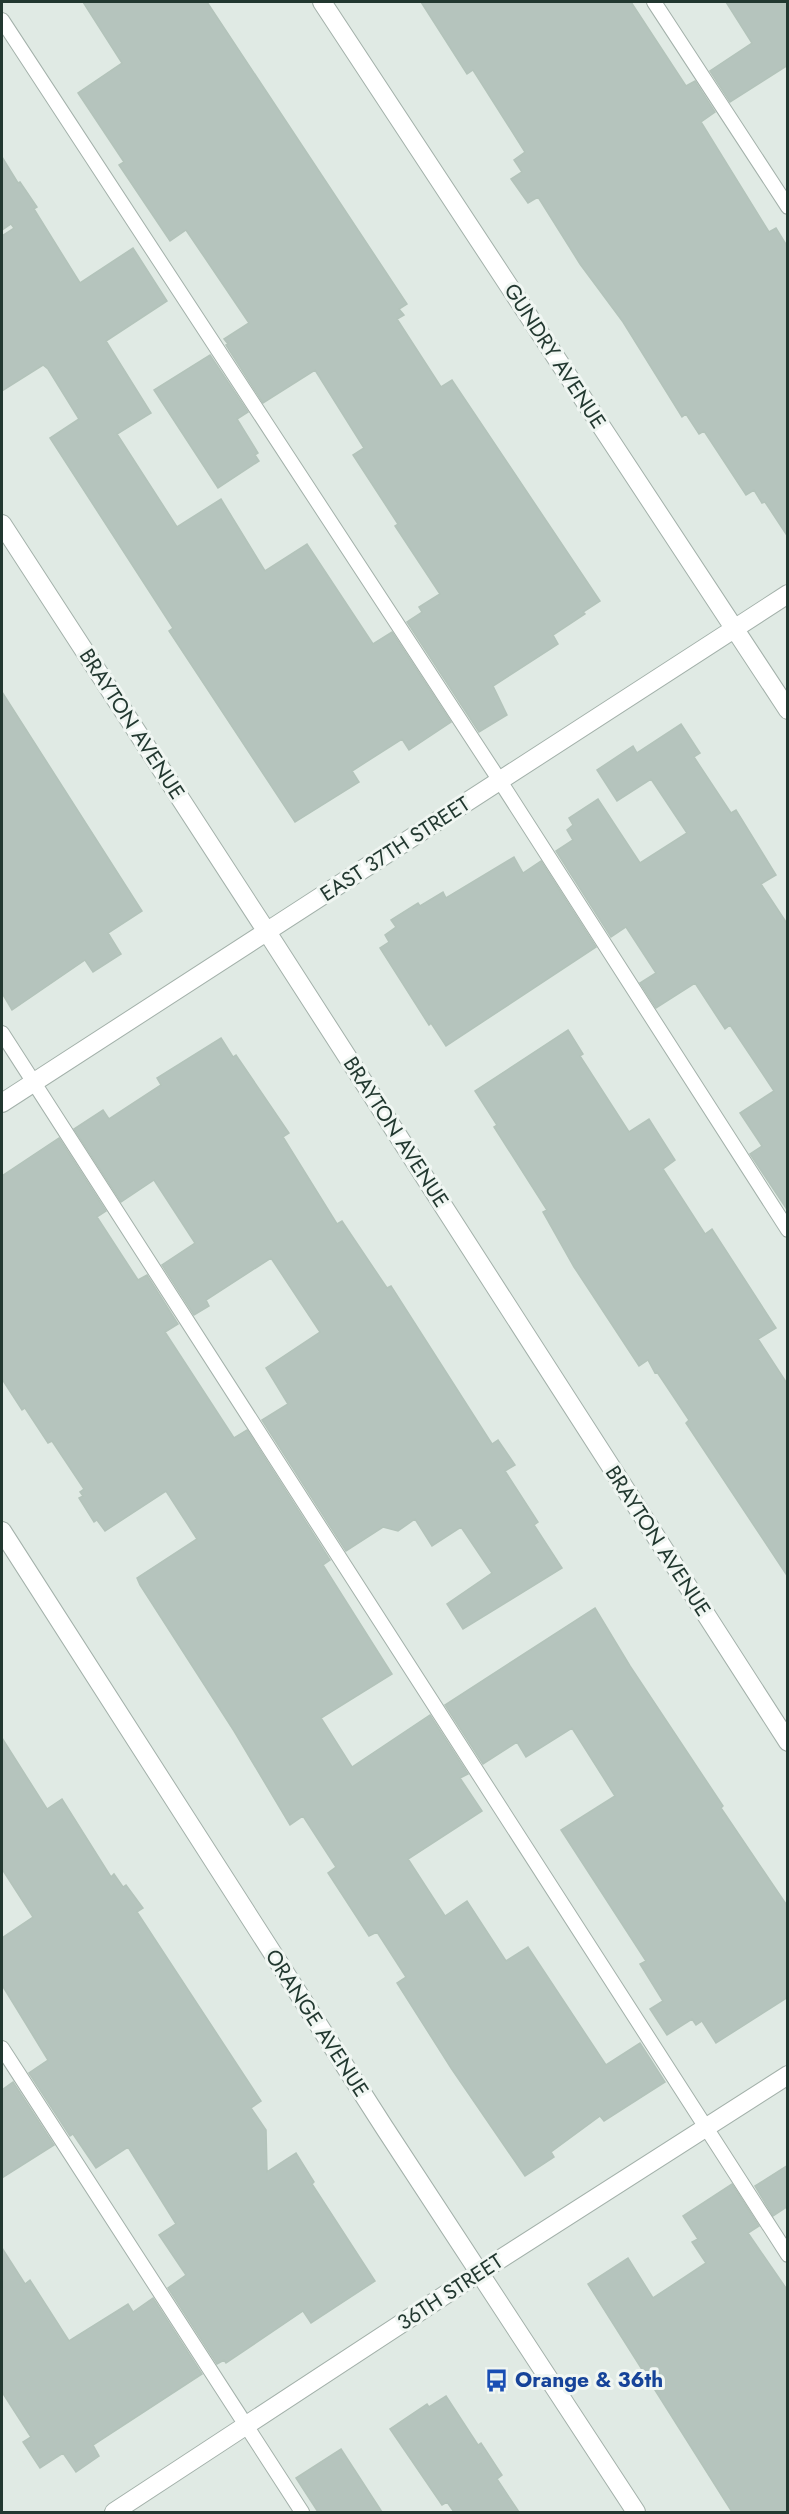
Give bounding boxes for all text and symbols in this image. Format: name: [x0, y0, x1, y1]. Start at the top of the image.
street label: GUNDRY AVENUE: [497, 277, 613, 435]
street label: BRAYTON AVENUE: [72, 643, 192, 805]
street label: EAST 37TH STREET: [314, 789, 476, 909]
street label: BRAYTON AVENUE: [336, 1051, 456, 1213]
street label: BRAYTON AVENUE: [598, 1460, 718, 1622]
street label: ORANGE AVENUE: [258, 1943, 376, 2103]
street label: 36TH STREET: [391, 2246, 509, 2337]
place label: Orange & 36th: [515, 2365, 663, 2395]
bus stop icon: Orange & 36th: [484, 2367, 510, 2393]

